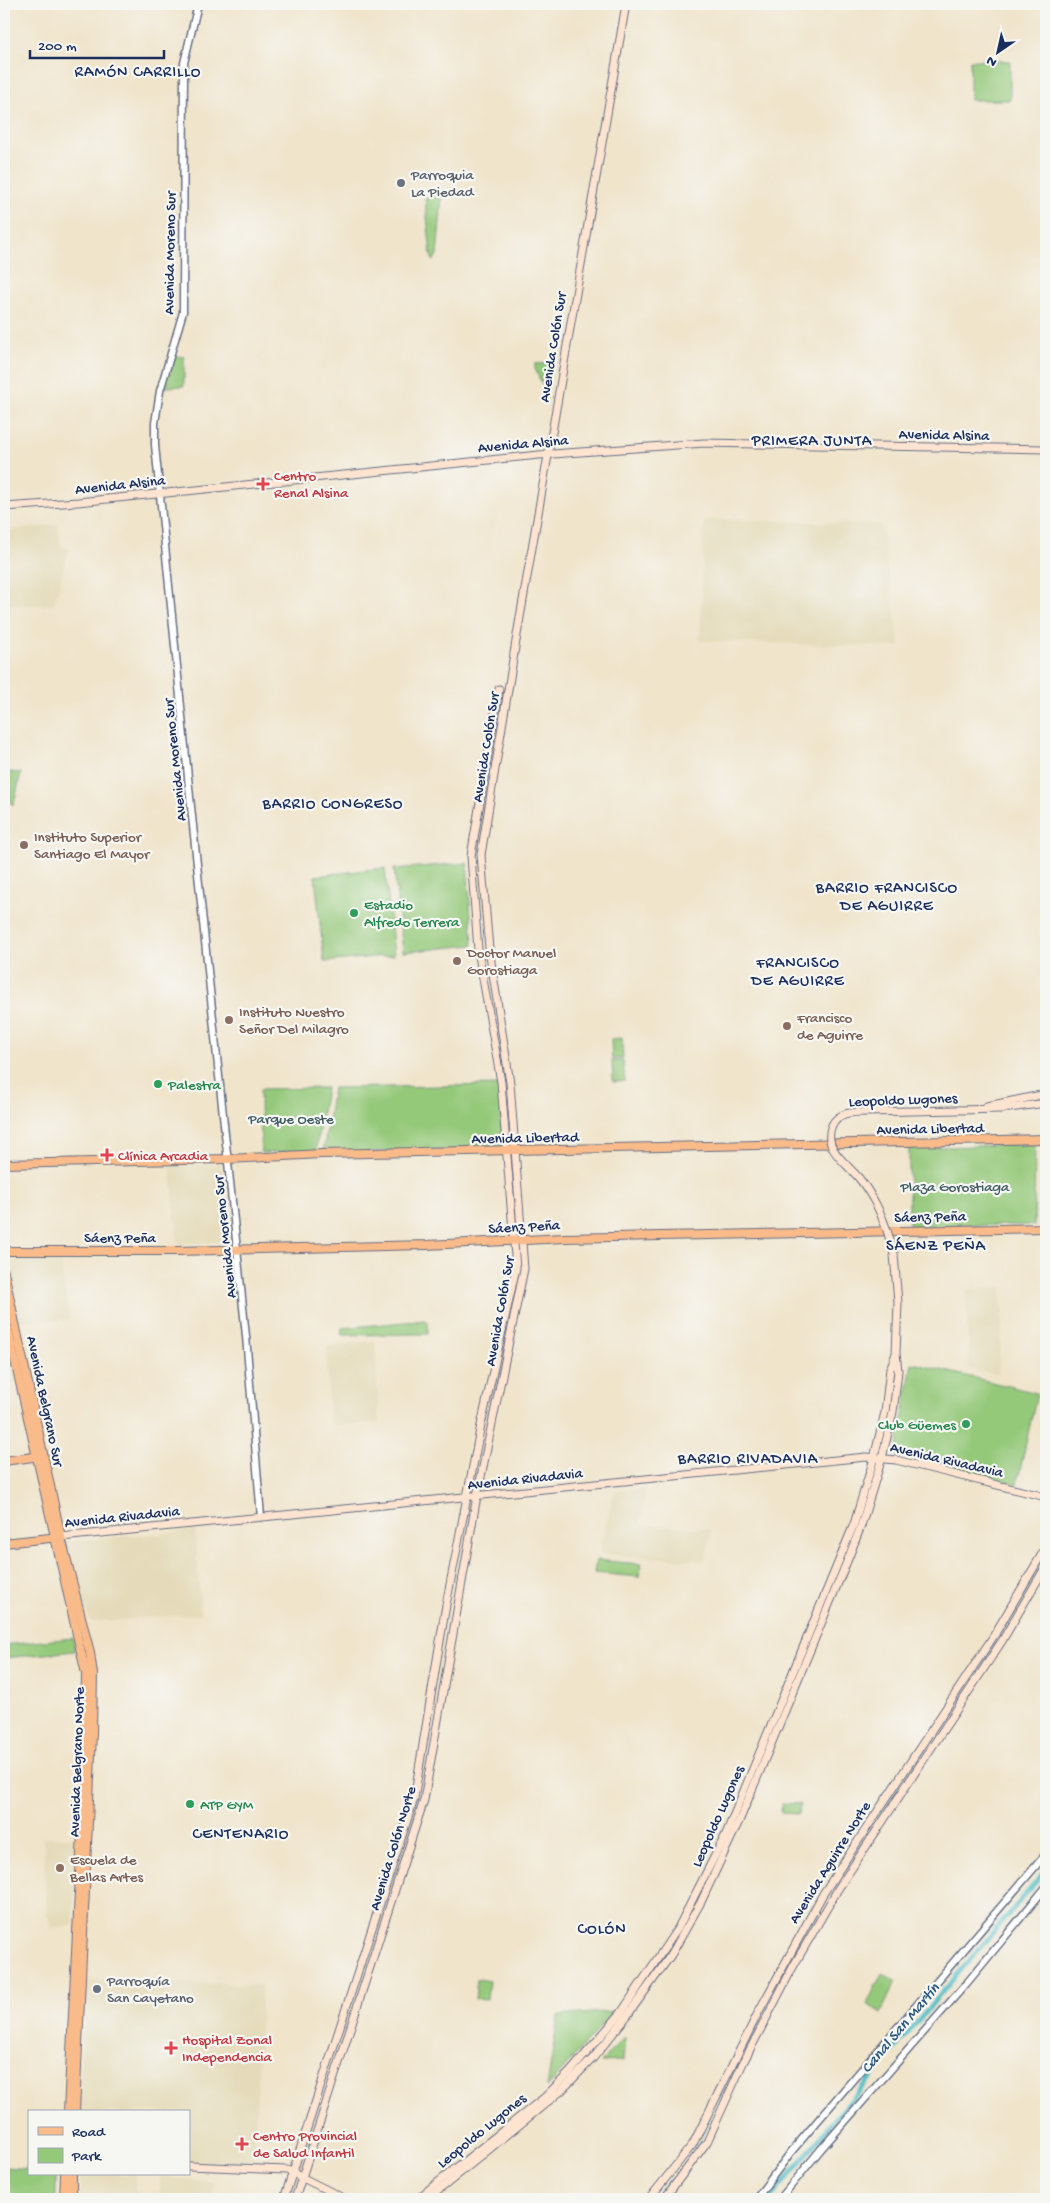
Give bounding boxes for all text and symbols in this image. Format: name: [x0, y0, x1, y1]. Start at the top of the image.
scale bar: [30, 28, 164, 60]
north arrow: [972, 28, 1022, 78]
text: 200 m: [38, 38, 77, 56]
text: N: [984, 51, 1001, 70]
district label: RAMÓN CARRILLO: [75, 64, 201, 83]
place label: Parroquia La Piedad: [410, 167, 475, 202]
marker: Parroquia La Piedad: [395, 177, 407, 189]
street label: Avenida Moreno Sur: [161, 190, 181, 315]
street label: Avenida Colón Sur: [536, 289, 572, 404]
street label: Avenida Alsina: [898, 426, 990, 446]
street label: Avenida Alsina: [477, 432, 570, 458]
district label: PRIMERA JUNTA: [751, 433, 873, 452]
place label: Centro Renal Alsina: [274, 468, 349, 503]
street label: Avenida Alsina: [74, 472, 167, 500]
marker: Centro Renal Alsina: [256, 477, 270, 491]
street label: Avenida Colón Sur: [469, 689, 505, 804]
street label: Avenida Moreno Sur: [160, 696, 191, 822]
district label: BARRIO CONGRESO: [262, 796, 403, 815]
place label: Instituto Superior Santiago El Mayor: [34, 829, 151, 864]
marker: Instituto Superior Santiago El Mayor: [18, 839, 30, 851]
district label: BARRIO FRANCISCO DE AGUIRRE: [815, 880, 958, 917]
place label: Estadio Alfredo Terrera: [364, 897, 460, 932]
marker: Estadio Alfredo Terrera: [348, 907, 360, 919]
place label: Doctor Manuel Gorostiaga: [466, 945, 556, 980]
marker: Doctor Manuel Gorostiaga: [451, 955, 463, 967]
district label: FRANCISCO DE AGUIRRE: [750, 955, 845, 992]
place label: Instituto Nuestro Señor Del Milagro: [239, 1004, 349, 1039]
place label: Francisco de Aguirre: [796, 1010, 863, 1045]
marker: Instituto Nuestro Señor Del Milagro: [223, 1014, 235, 1026]
marker: Francisco de Aguirre: [781, 1020, 793, 1032]
place label: Palestra: [167, 1077, 222, 1095]
marker: Palestra: [152, 1078, 164, 1090]
street label: Leopoldo Lugones: [848, 1090, 958, 1112]
park label: Parque Oeste: [247, 1111, 334, 1129]
street label: Avenida Libertad: [876, 1120, 985, 1140]
street label: Avenida Libertad: [471, 1129, 580, 1149]
marker: Clínica Arcadia: [100, 1148, 114, 1162]
place label: Clínica Arcadia: [118, 1148, 209, 1166]
street label: Avenida Moreno Sur: [210, 1173, 241, 1299]
park label: Plaza Gorostiaga: [900, 1179, 1010, 1197]
street label: Sáenz Peña: [894, 1208, 967, 1228]
street label: Sáenz Peña: [488, 1217, 561, 1239]
street label: Sáenz Peña: [84, 1230, 157, 1248]
district label: SÁENZ PEÑA: [886, 1237, 987, 1257]
street label: Avenida Colón Sur: [482, 1253, 520, 1368]
street label: Avenida Belgrano Sur: [21, 1335, 67, 1470]
place label: Club Güemes: [878, 1417, 956, 1435]
marker: Club Güemes: [960, 1418, 972, 1430]
street label: Avenida Rivadavia: [888, 1439, 1006, 1483]
district label: BARRIO RIVADAVIA: [677, 1451, 819, 1470]
street label: Avenida Rivadavia: [467, 1465, 584, 1495]
street label: Avenida Rivadavia: [64, 1503, 181, 1533]
street label: Avenida Belgrano Norte: [66, 1686, 90, 1838]
street label: Leopoldo Lugones: [688, 1763, 749, 1870]
street label: Avenida Colón Norte: [366, 1784, 421, 1913]
place label: ATP GYM: [200, 1797, 254, 1815]
marker: ATP GYM: [184, 1798, 196, 1810]
street label: Avenida Aguirre Norte: [786, 1798, 876, 1927]
district label: CENTENARIO: [193, 1826, 289, 1845]
place label: Escuela de Bellas Artes: [69, 1852, 143, 1887]
marker: Escuela de Bellas Artes: [54, 1862, 66, 1874]
district label: COLÓN: [577, 1921, 627, 1940]
place label: Parroquía San Cayetano: [106, 1973, 194, 2008]
water label: Canal San Martín: [858, 1980, 945, 2078]
marker: Parroquía San Cayetano: [91, 1983, 103, 1995]
place label: Hospital Zonal Independencia: [182, 2032, 273, 2067]
marker: Hospital Zonal Independencia: [164, 2041, 178, 2055]
street label: Leopoldo Lugones: [434, 2090, 531, 2173]
legend: [28, 2110, 190, 2176]
text: Road: [72, 2124, 106, 2142]
place label: Centro Provincial de Salud Infantil: [253, 2128, 357, 2163]
marker: Centro Provincial de Salud Infantil: [235, 2137, 249, 2151]
text: Park: [71, 2148, 102, 2166]

